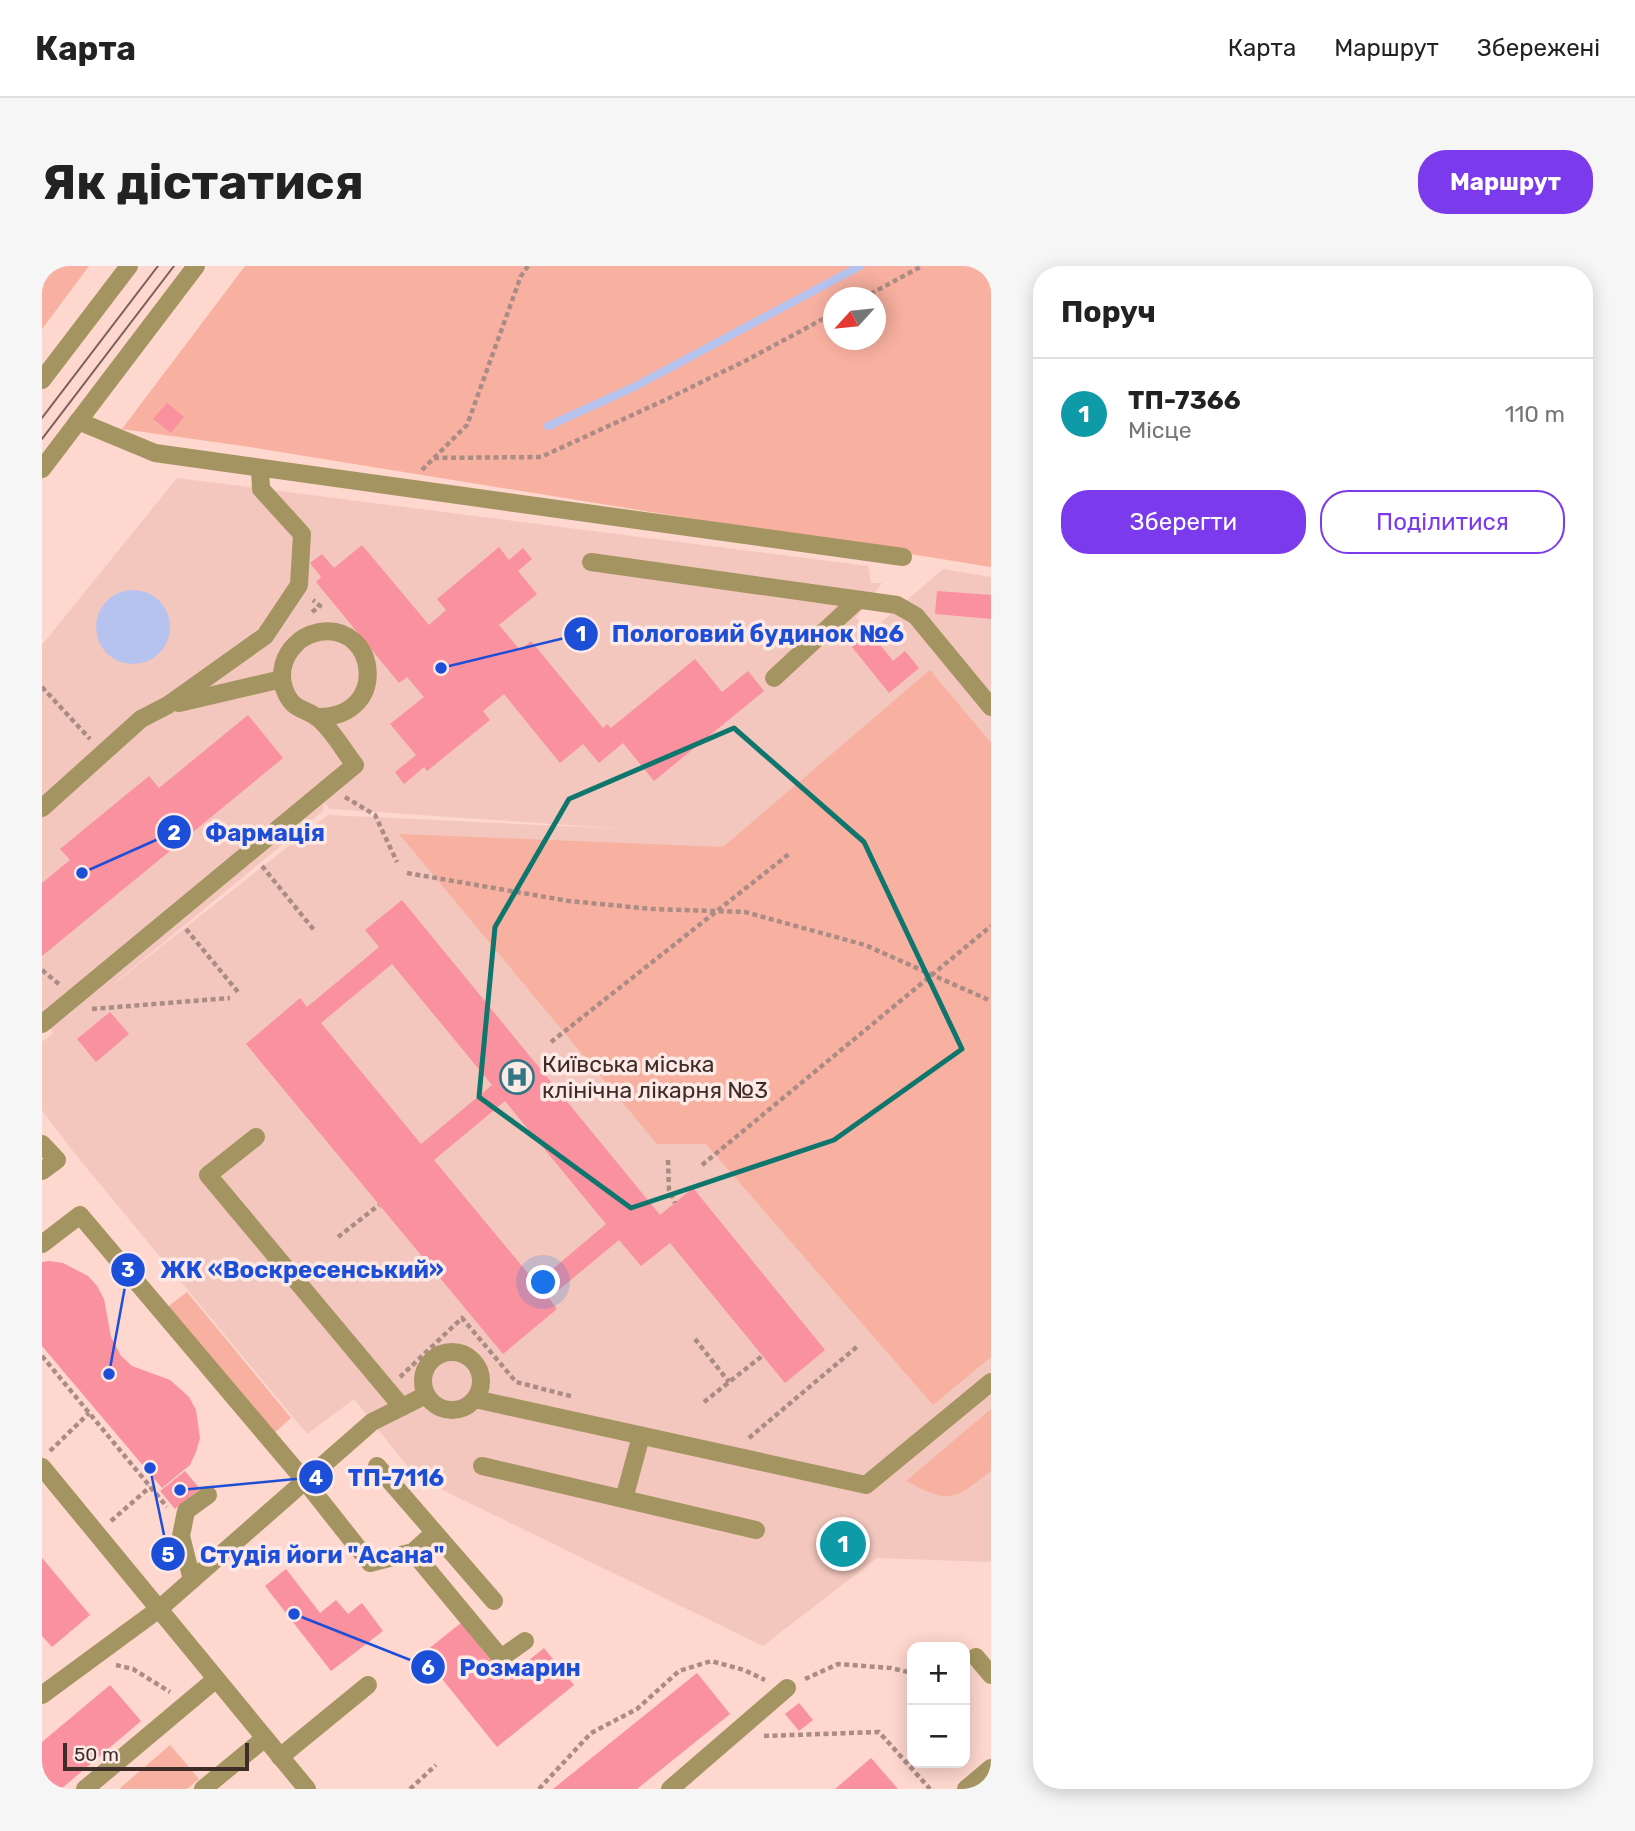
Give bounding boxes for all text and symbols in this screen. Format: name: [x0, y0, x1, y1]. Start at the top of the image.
text: Карта: [35, 29, 136, 68]
text: Карта: [1228, 34, 1296, 62]
text: Маршрут: [1334, 34, 1439, 62]
text: Збережені: [1477, 34, 1600, 62]
button: Маршрут: [1418, 150, 1593, 214]
text: Як дістатися: [42, 153, 364, 211]
north arrow: [823, 287, 886, 350]
text: Поруч: [1061, 294, 1156, 330]
text: ТП-7366: [1128, 385, 1241, 416]
text: 1: [1078, 400, 1090, 428]
text: 110 m: [1505, 400, 1565, 428]
text: Місце: [1128, 416, 1192, 444]
button: Зберегти: [1061, 490, 1306, 554]
button: Поділитися: [1320, 490, 1565, 554]
callout: Пологовий будинок №6: [563, 611, 919, 656]
text: Пологовий будинок №6: [612, 620, 904, 648]
text: 1: [576, 621, 586, 646]
callout: Фармація: [156, 810, 339, 855]
text: Фармація: [205, 819, 325, 847]
text: 2: [167, 820, 181, 845]
place label: Київська міська клінічна лікарня №3: [542, 1050, 768, 1104]
hospital icon: Київська міська клінічна лікарня №3: [498, 1058, 536, 1096]
callout: ЖК «Воскресенський»: [111, 1247, 458, 1292]
text: ЖК «Воскресенський»: [160, 1256, 444, 1284]
text: 3: [121, 1257, 135, 1282]
your location: [526, 1265, 560, 1299]
callout: ТП-7116: [299, 1455, 458, 1500]
text: ТП-7116: [348, 1464, 444, 1492]
text: 4: [309, 1465, 323, 1490]
pin: 1: [820, 1518, 866, 1570]
callout: Студія йоги "Асана": [151, 1532, 459, 1577]
text: Студія йоги "Асана": [200, 1541, 444, 1569]
text: 5: [161, 1542, 175, 1567]
map controls: [907, 1642, 970, 1768]
button: +: [907, 1642, 970, 1705]
callout: Розмарин: [410, 1645, 595, 1690]
text: Розмарин: [459, 1654, 581, 1682]
text: 6: [421, 1655, 435, 1680]
button: −: [907, 1705, 970, 1768]
scale bar: [63, 1740, 248, 1772]
text: 50 m: [74, 1743, 119, 1766]

